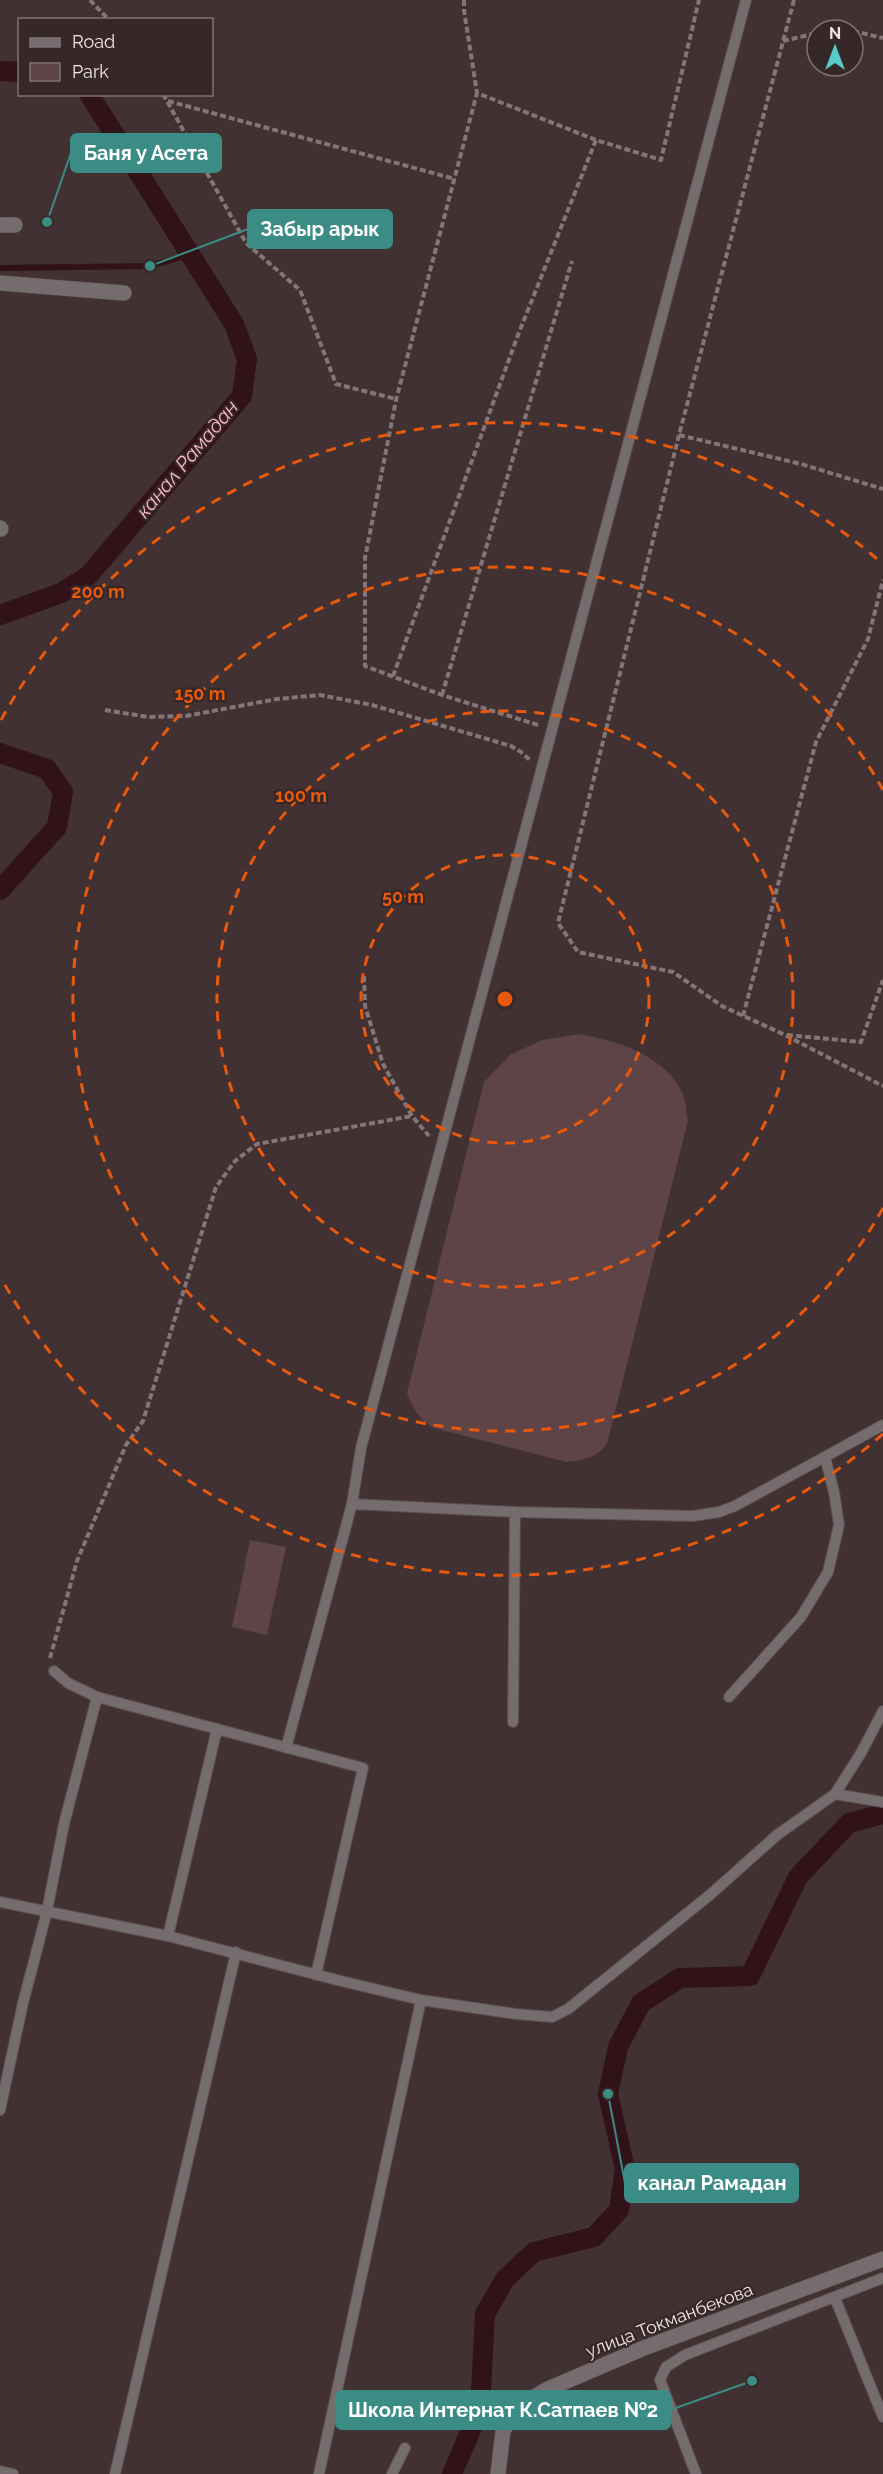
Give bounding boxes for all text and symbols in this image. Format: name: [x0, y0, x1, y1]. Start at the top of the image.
legend: [18, 18, 213, 96]
north arrow: [805, 18, 865, 78]
text: N: [829, 24, 841, 43]
text: Road: [72, 31, 115, 52]
text: Park: [72, 61, 109, 82]
callout: Баня у Асета: [71, 134, 221, 172]
text: Баня у Асета: [84, 141, 208, 165]
callout: Забыр арык: [248, 210, 392, 248]
text: Забыр арык: [260, 217, 380, 241]
water label: канал Рамадан: [131, 395, 243, 523]
text: 200 m: [71, 581, 125, 602]
text: 150 m: [175, 683, 226, 704]
text: 100 m: [275, 785, 327, 806]
text: 50 m: [382, 886, 424, 907]
centre of rings: [495, 989, 515, 1009]
callout: канал Рамадан: [625, 2164, 798, 2202]
text: канал Рамадан: [637, 2171, 787, 2195]
street label: улица Токманбекова: [582, 2278, 756, 2362]
callout: Школа Интернат К.Сатпаев №2: [336, 2391, 670, 2429]
text: Школа Интернат К.Сатпаев №2: [348, 2398, 658, 2422]

